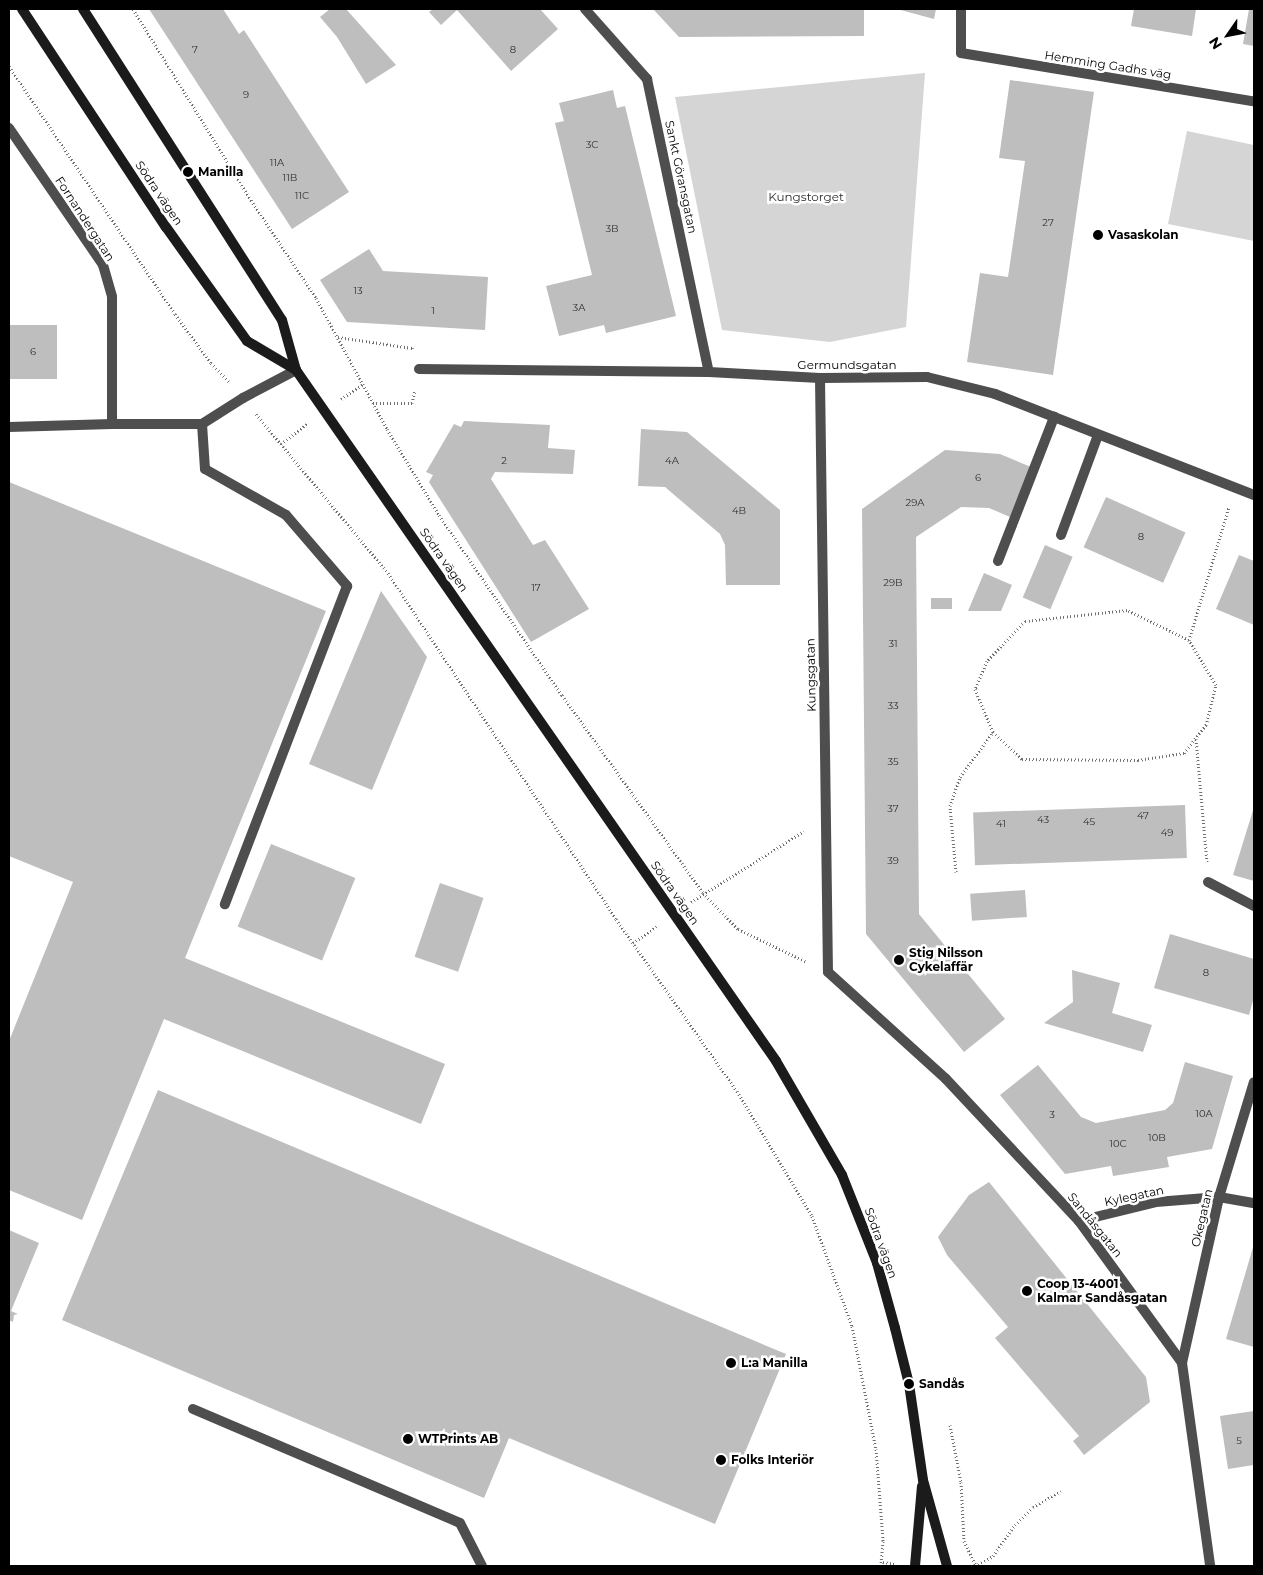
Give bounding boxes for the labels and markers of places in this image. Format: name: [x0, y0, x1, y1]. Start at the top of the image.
place label: Manilla: [198, 165, 243, 179]
marker: Manilla: [182, 166, 194, 178]
place label: Vasaskolan: [1108, 228, 1179, 242]
marker: Vasaskolan: [1092, 229, 1104, 241]
place label: Stig Nilsson Cykelaffär: [909, 946, 983, 974]
marker: Stig Nilsson Cykelaffär: [893, 954, 905, 966]
place label: Coop 13-4001 Kalmar Sandåsgatan: [1037, 1277, 1167, 1305]
marker: Coop 13-4001 Kalmar Sandåsgatan: [1021, 1285, 1033, 1297]
place label: L:a Manilla: [741, 1356, 808, 1370]
marker: L:a Manilla: [725, 1357, 737, 1369]
place label: Sandås: [919, 1377, 964, 1391]
marker: Sandås: [903, 1378, 915, 1390]
place label: WTPrints AB: [418, 1432, 498, 1446]
marker: WTPrints AB: [402, 1433, 414, 1445]
place label: Folks Interiör: [731, 1453, 814, 1467]
marker: Folks Interiör: [715, 1454, 727, 1466]

